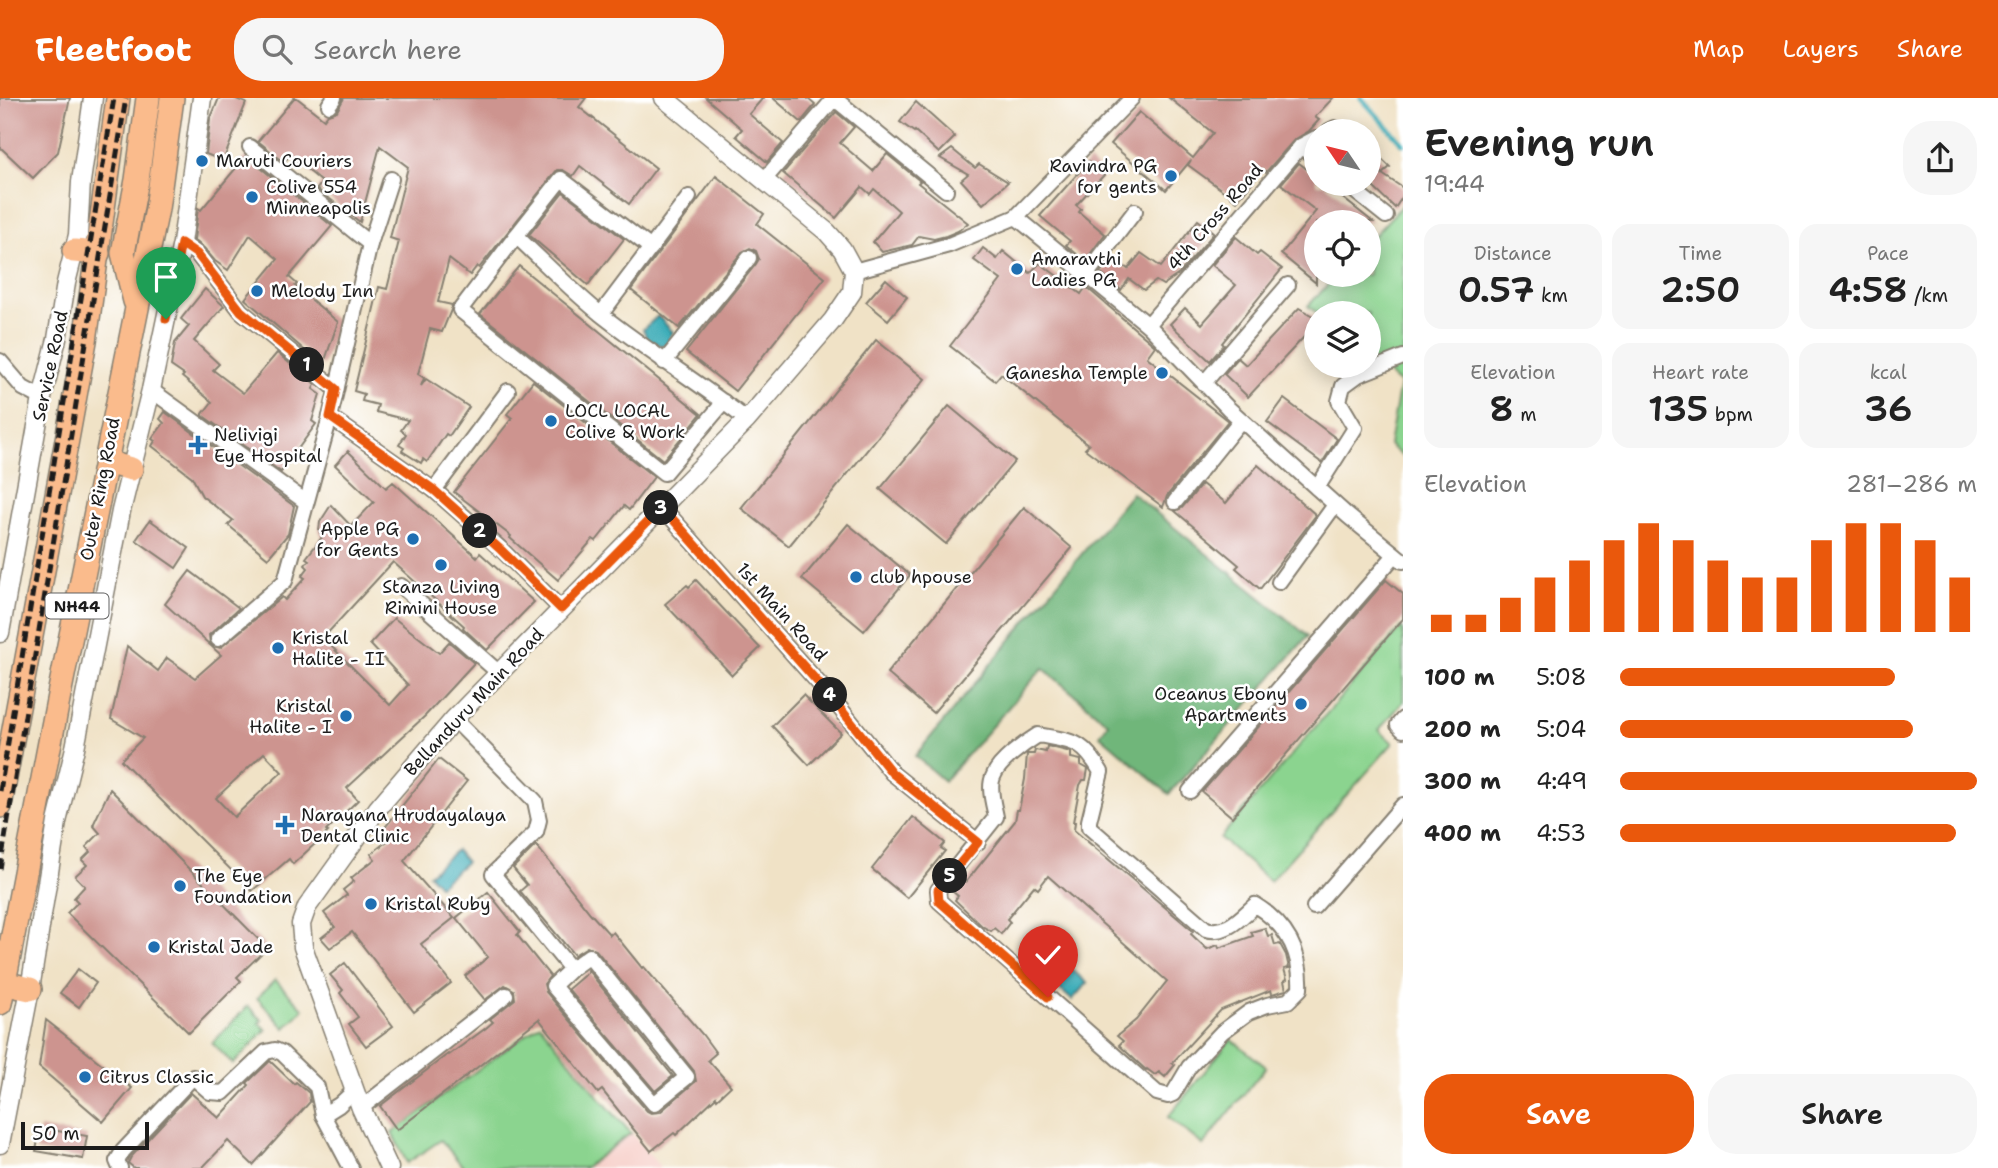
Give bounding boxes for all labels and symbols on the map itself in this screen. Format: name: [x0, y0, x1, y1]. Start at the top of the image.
north arrow: [1304, 119, 1381, 196]
place label: Maruti Couriers: [216, 149, 352, 173]
marker: Maruti Couriers: [194, 153, 210, 169]
place label: Ravindra PG for gents: [1049, 154, 1157, 199]
street label: 4th Cross Road: [1162, 158, 1268, 276]
marker: Ravindra PG for gents: [1163, 168, 1179, 184]
place label: Colive 554 Minneapolis: [266, 175, 371, 220]
marker: Colive 554 Minneapolis: [244, 189, 260, 205]
pin: [136, 247, 196, 319]
place label: Amaravthi Ladies PG: [1031, 247, 1122, 292]
marker: Amaravthi Ladies PG: [1009, 261, 1025, 277]
place label: Melody Inn: [271, 279, 374, 303]
marker: Melody Inn: [249, 283, 265, 299]
street label: Service Road: [27, 308, 73, 424]
pin: 1: [290, 348, 324, 382]
place label: Ganesha Temple: [1005, 361, 1148, 385]
marker: Ganesha Temple: [1154, 365, 1170, 381]
place label: LOCL LOCAL Colive & Work: [565, 399, 685, 444]
marker: LOCL LOCAL Colive & Work: [543, 413, 559, 429]
street label: Outer Ring Road: [74, 415, 126, 563]
place label: Nelivigi Eye Hospital: [214, 423, 323, 468]
marker: Nelivigi Eye Hospital: [188, 435, 208, 455]
pin: 3: [644, 490, 678, 526]
pin: 2: [462, 514, 498, 548]
place label: Apple PG for Gents: [317, 517, 399, 562]
marker: Apple PG for Gents: [405, 531, 421, 547]
marker: Stanza Living Rimini House: [433, 557, 449, 573]
street label: 1st Main Road: [731, 558, 833, 666]
place label: club hpouse: [870, 565, 972, 589]
marker: club hpouse: [848, 569, 864, 585]
place label: Stanza Living Rimini House: [382, 575, 500, 620]
road number: NH44: [46, 593, 108, 618]
street label: Bellanduru Main Road: [399, 623, 549, 781]
place label: Kristal Halite - II: [292, 626, 385, 671]
marker: Kristal Halite - II: [270, 640, 286, 656]
pin: 4: [812, 678, 848, 712]
place label: Oceanus Ebony Apartments: [1154, 682, 1287, 727]
place label: Kristal Halite - I: [249, 694, 333, 739]
marker: Oceanus Ebony Apartments: [1293, 696, 1309, 712]
marker: Kristal Halite - I: [338, 708, 354, 724]
place label: Narayana Hrudayalaya Dental Clinic: [301, 803, 506, 848]
marker: Narayana Hrudayalaya Dental Clinic: [275, 815, 295, 835]
pin: 5: [932, 858, 968, 894]
place label: The Eye Foundation: [194, 864, 292, 909]
marker: The Eye Foundation: [172, 878, 188, 894]
place label: Kristal Ruby: [385, 892, 491, 916]
marker: Kristal Ruby: [363, 896, 379, 912]
pin: [1018, 925, 1078, 997]
place label: Kristal Jade: [168, 935, 273, 959]
marker: Kristal Jade: [146, 939, 162, 955]
place label: Citrus Classic: [99, 1065, 214, 1089]
marker: Citrus Classic: [77, 1069, 93, 1085]
scale bar: [21, 1119, 149, 1151]

